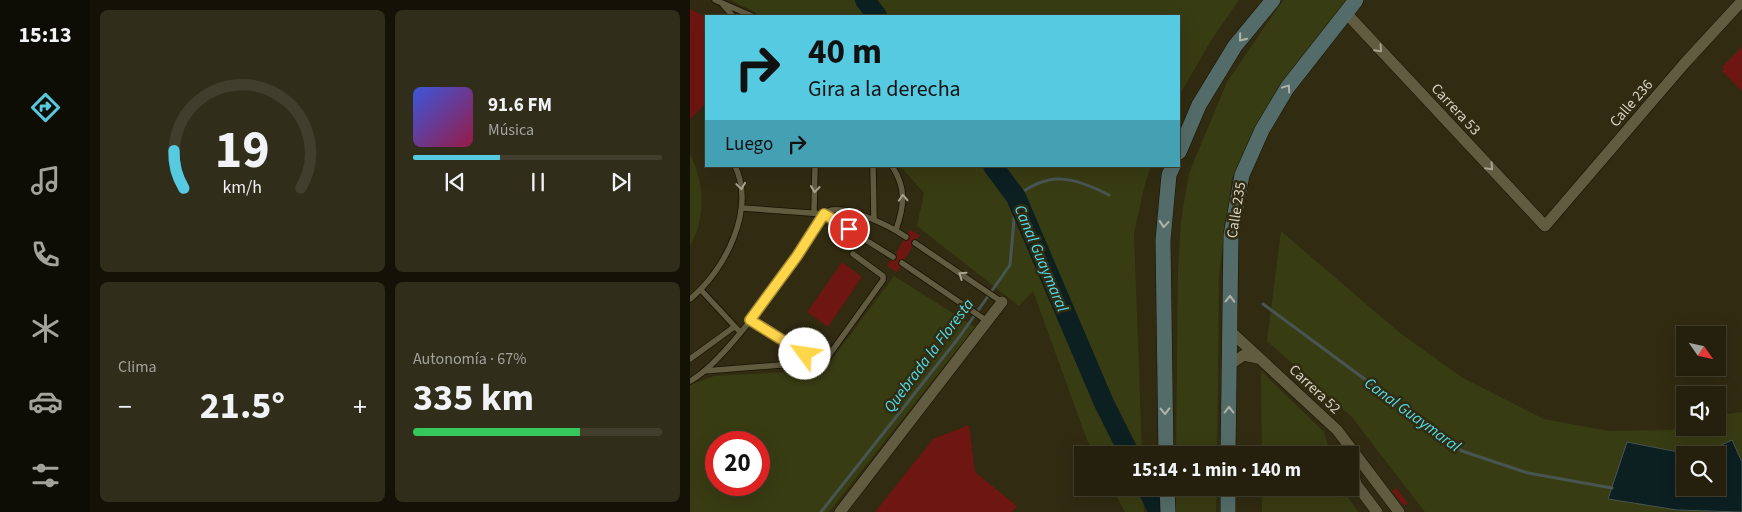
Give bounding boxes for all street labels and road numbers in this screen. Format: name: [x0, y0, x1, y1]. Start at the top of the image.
street label: Calle 236: [1605, 75, 1658, 132]
street label: Carrera 53: [1426, 79, 1485, 140]
street label: Calle 235: [1222, 180, 1251, 240]
street label: Carrera 52: [1284, 360, 1345, 419]

